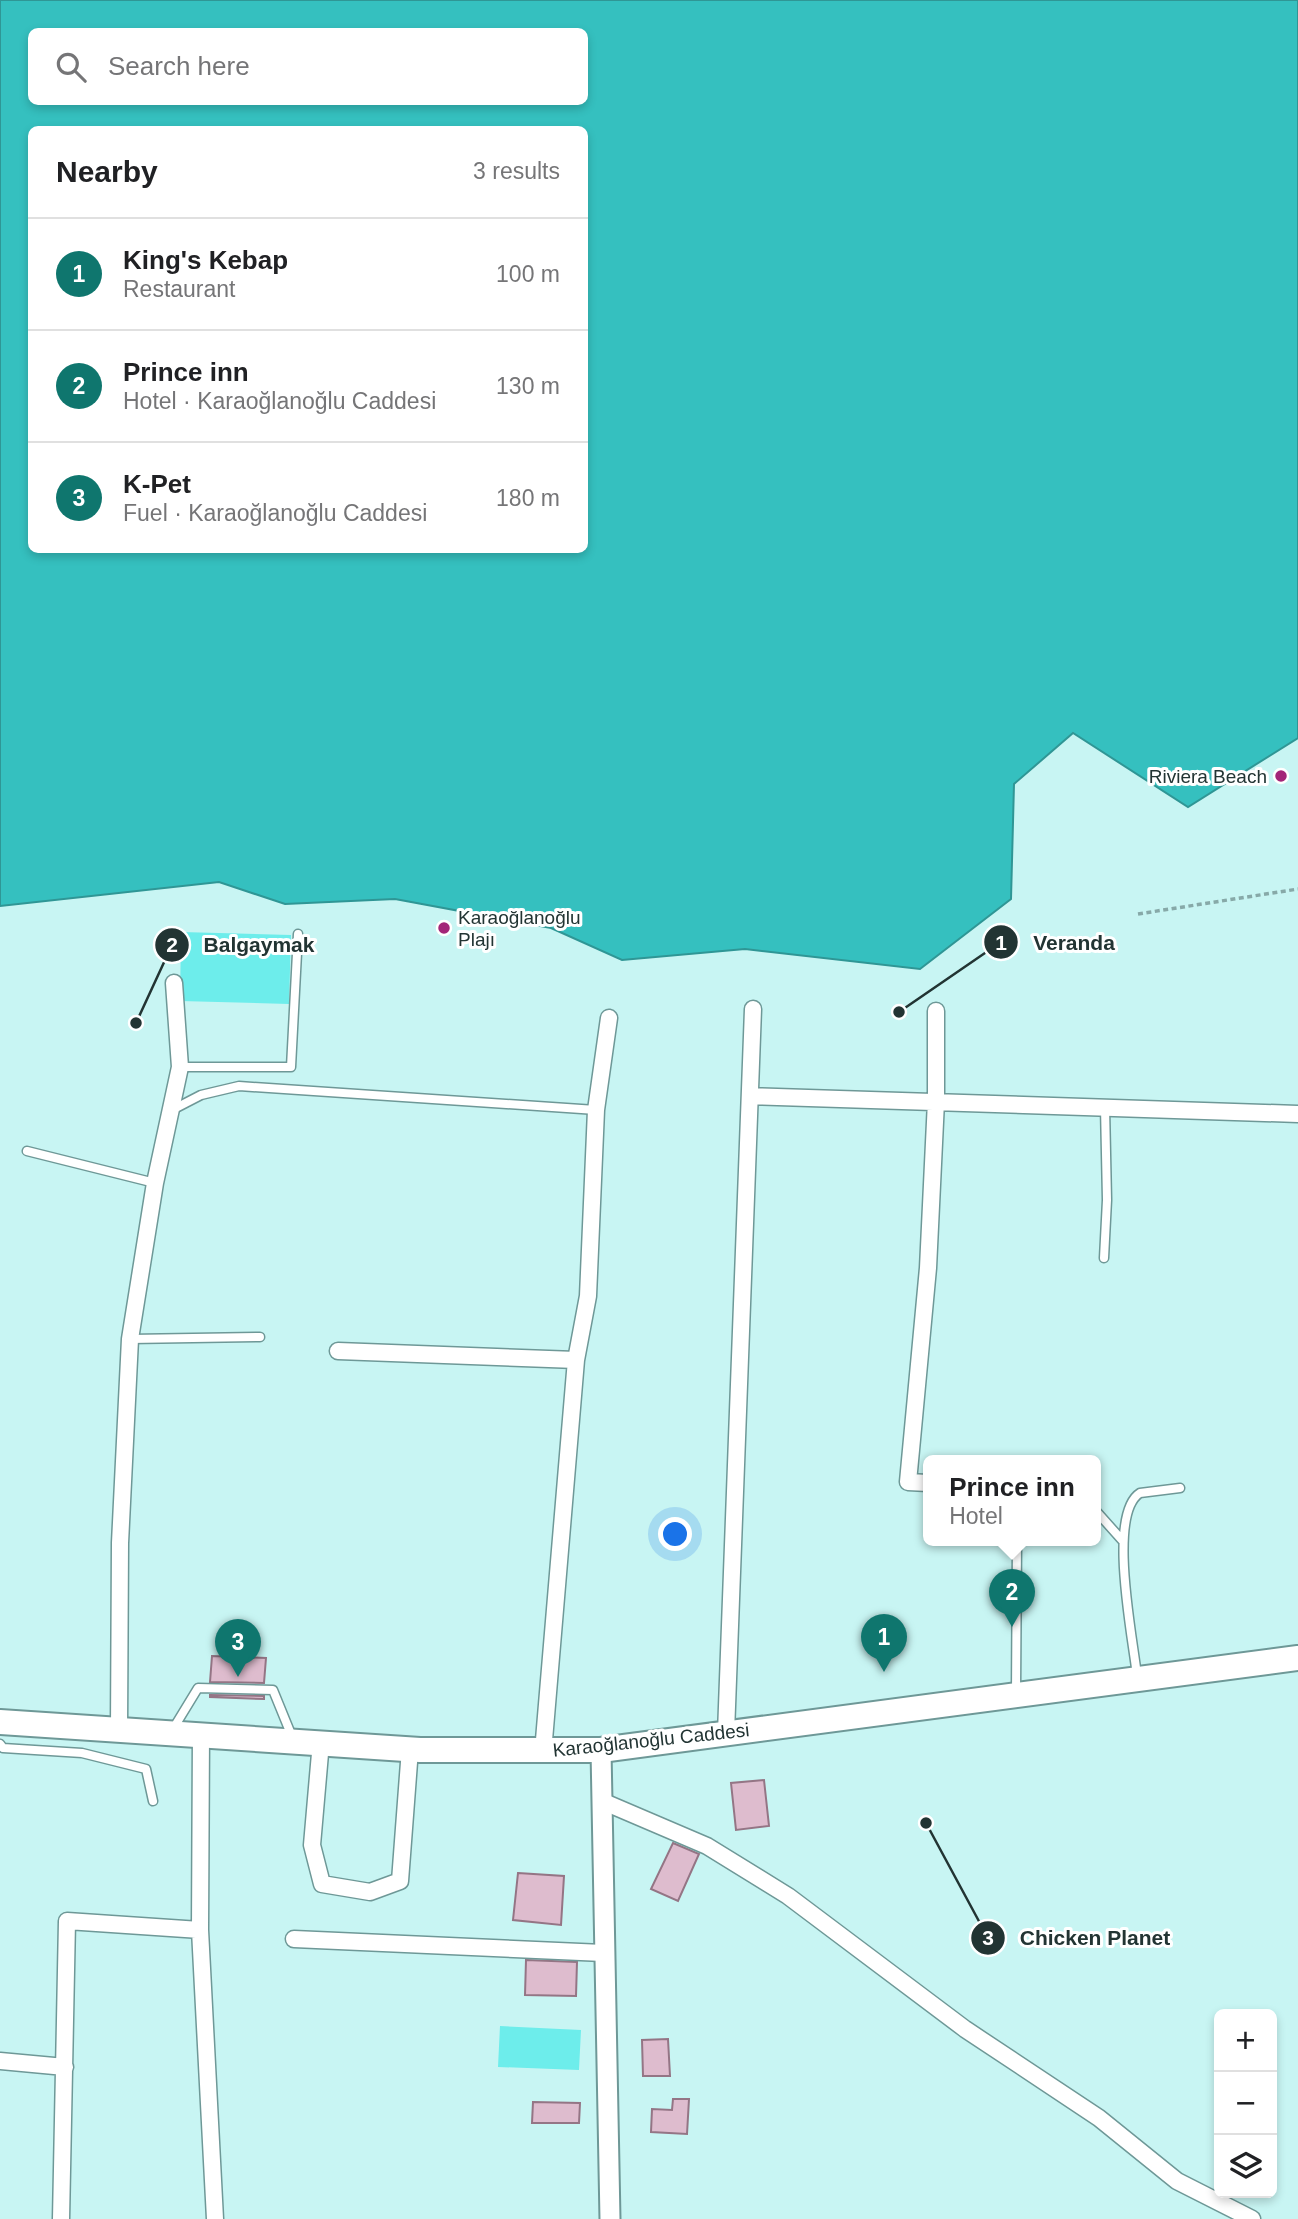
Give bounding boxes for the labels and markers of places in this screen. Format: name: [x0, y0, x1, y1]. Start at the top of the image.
place label: Riviera Beach: [1149, 766, 1267, 787]
marker: Riviera Beach: [1273, 768, 1289, 784]
place label: Karaoğlanoğlu Plajı: [458, 907, 581, 950]
marker: Karaoğlanoğlu Plajı: [436, 920, 452, 936]
callout: Veranda: [984, 921, 1128, 963]
callout: Balgaymak: [154, 924, 328, 966]
pin: 2: [989, 1569, 1035, 1627]
pin: 1: [861, 1614, 907, 1672]
pin: 3: [215, 1619, 261, 1677]
callout: Chicken Planet: [970, 1917, 1184, 1959]

